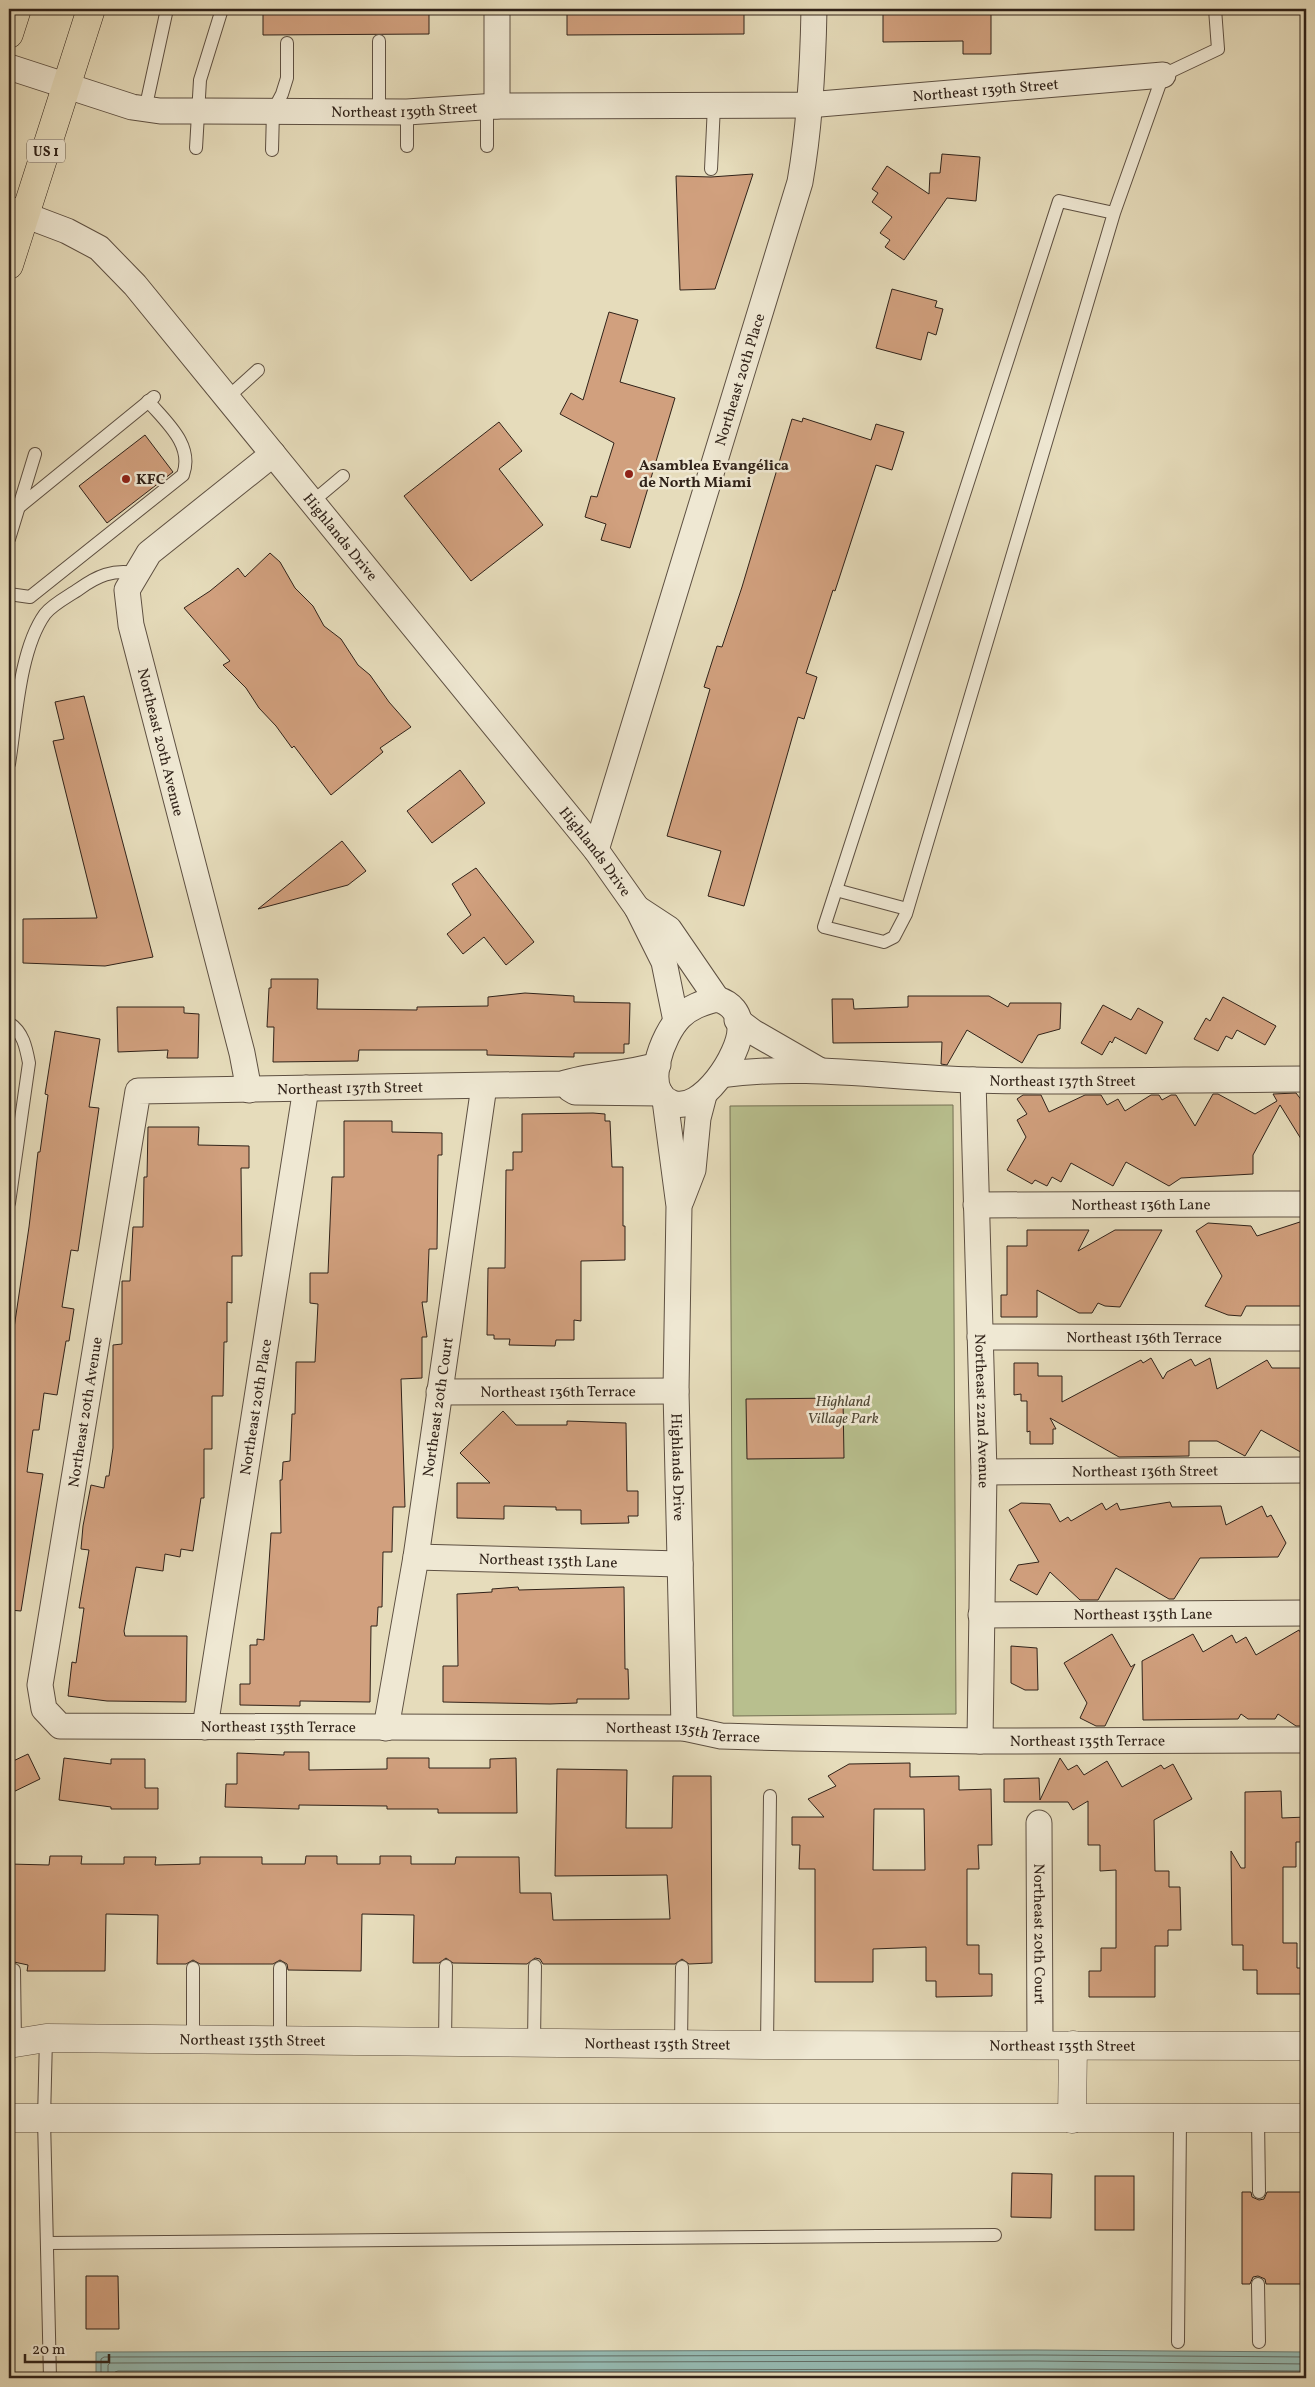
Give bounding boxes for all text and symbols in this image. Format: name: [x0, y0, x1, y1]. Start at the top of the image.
street label: Northeast 139th Street: [912, 75, 1060, 108]
street label: Northeast 139th Street: [331, 98, 478, 124]
road number: US 1: [27, 140, 65, 162]
street label: Northeast 20th Place: [711, 311, 771, 449]
place label: Asamblea Evangélica de North Miami: [639, 456, 789, 494]
marker: Asamblea Evangélica de North Miami: [623, 468, 635, 480]
place label: KFC: [136, 470, 166, 491]
marker: KFC: [120, 473, 132, 485]
street label: Highlands Drive: [297, 489, 382, 586]
street label: Northeast 20th Avenue: [131, 666, 188, 819]
street label: Highlands Drive: [553, 803, 635, 902]
street label: Northeast 137th Street: [989, 1071, 1136, 1093]
street label: Northeast 137th Street: [277, 1078, 423, 1101]
street label: Northeast 136th Lane: [1071, 1195, 1211, 1217]
street label: Northeast 136th Terrace: [1066, 1328, 1222, 1350]
street label: Northeast 22nd Avenue: [968, 1333, 993, 1488]
street label: Northeast 20th Avenue: [64, 1335, 109, 1489]
street label: Northeast 20th Court: [419, 1336, 460, 1479]
street label: Northeast 20th Place: [236, 1338, 278, 1477]
street label: Northeast 136th Terrace: [480, 1382, 636, 1404]
park label: Highland Village Park: [807, 1392, 879, 1430]
street label: Highlands Drive: [665, 1413, 688, 1521]
street label: Northeast 136th Street: [1072, 1462, 1218, 1483]
street label: Northeast 135th Lane: [478, 1550, 618, 1574]
street label: Northeast 135th Lane: [1073, 1605, 1213, 1626]
street label: Northeast 135th Terrace: [201, 1717, 356, 1739]
street label: Northeast 135th Terrace: [606, 1718, 760, 1749]
street label: Northeast 135th Terrace: [1010, 1731, 1165, 1753]
street label: Northeast 20th Court: [1027, 1863, 1049, 2005]
street label: Northeast 135th Street: [179, 2030, 326, 2053]
street label: Northeast 135th Street: [584, 2034, 731, 2057]
street label: Northeast 135th Street: [989, 2036, 1136, 2058]
scale bar: [25, 2332, 109, 2364]
text: 20 m: [32, 2340, 65, 2361]

